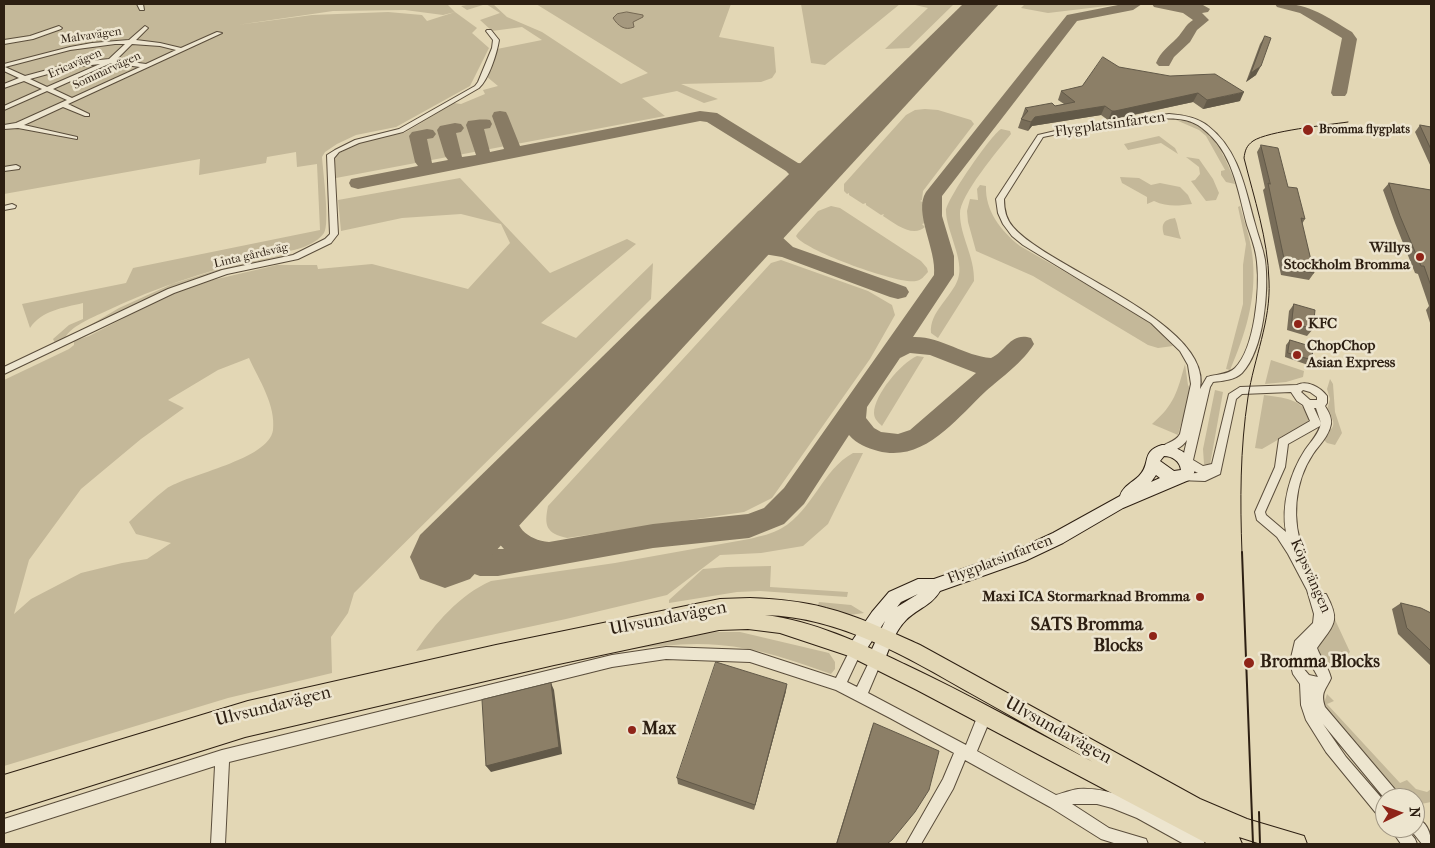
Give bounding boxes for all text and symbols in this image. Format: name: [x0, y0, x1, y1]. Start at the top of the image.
street label: Malvavägen: [59, 25, 123, 47]
street label: Ericavägen: [46, 46, 104, 82]
street label: Sommarvägen: [71, 49, 143, 93]
street label: Flygplatsinfarten: [1054, 108, 1166, 142]
marker: Bromma flygplats: [1301, 123, 1315, 137]
place label: Bromma flygplats: [1319, 123, 1410, 137]
place label: Willys Stockholm Bromma: [1284, 239, 1410, 274]
street label: Linta gårdsväg: [212, 240, 290, 272]
marker: Willys Stockholm Bromma: [1414, 251, 1426, 263]
place label: KFC: [1308, 315, 1337, 333]
marker: KFC: [1292, 318, 1304, 330]
place label: ChopChop Asian Express: [1307, 337, 1395, 372]
marker: ChopChop Asian Express: [1291, 349, 1303, 361]
street label: Flygplatsinfarten: [945, 532, 1055, 588]
street label: Köpsvängen: [1286, 536, 1334, 616]
place label: Maxi ICA Stormarknad Bromma: [982, 588, 1190, 606]
marker: Maxi ICA Stormarknad Bromma: [1194, 591, 1206, 603]
street label: Ulvsundavägen: [608, 597, 728, 641]
place label: SATS Bromma Blocks: [1031, 615, 1143, 658]
marker: SATS Bromma Blocks: [1147, 630, 1159, 642]
place label: Bromma Blocks: [1260, 652, 1380, 674]
marker: Bromma Blocks: [1242, 656, 1256, 670]
street label: Ulvsundavägen: [213, 682, 333, 732]
street label: Ulvsundavägen: [1001, 693, 1115, 769]
place label: Max: [642, 719, 676, 741]
marker: Max: [626, 724, 638, 736]
north arrow: [1375, 788, 1425, 838]
text: N: [1406, 806, 1423, 818]

